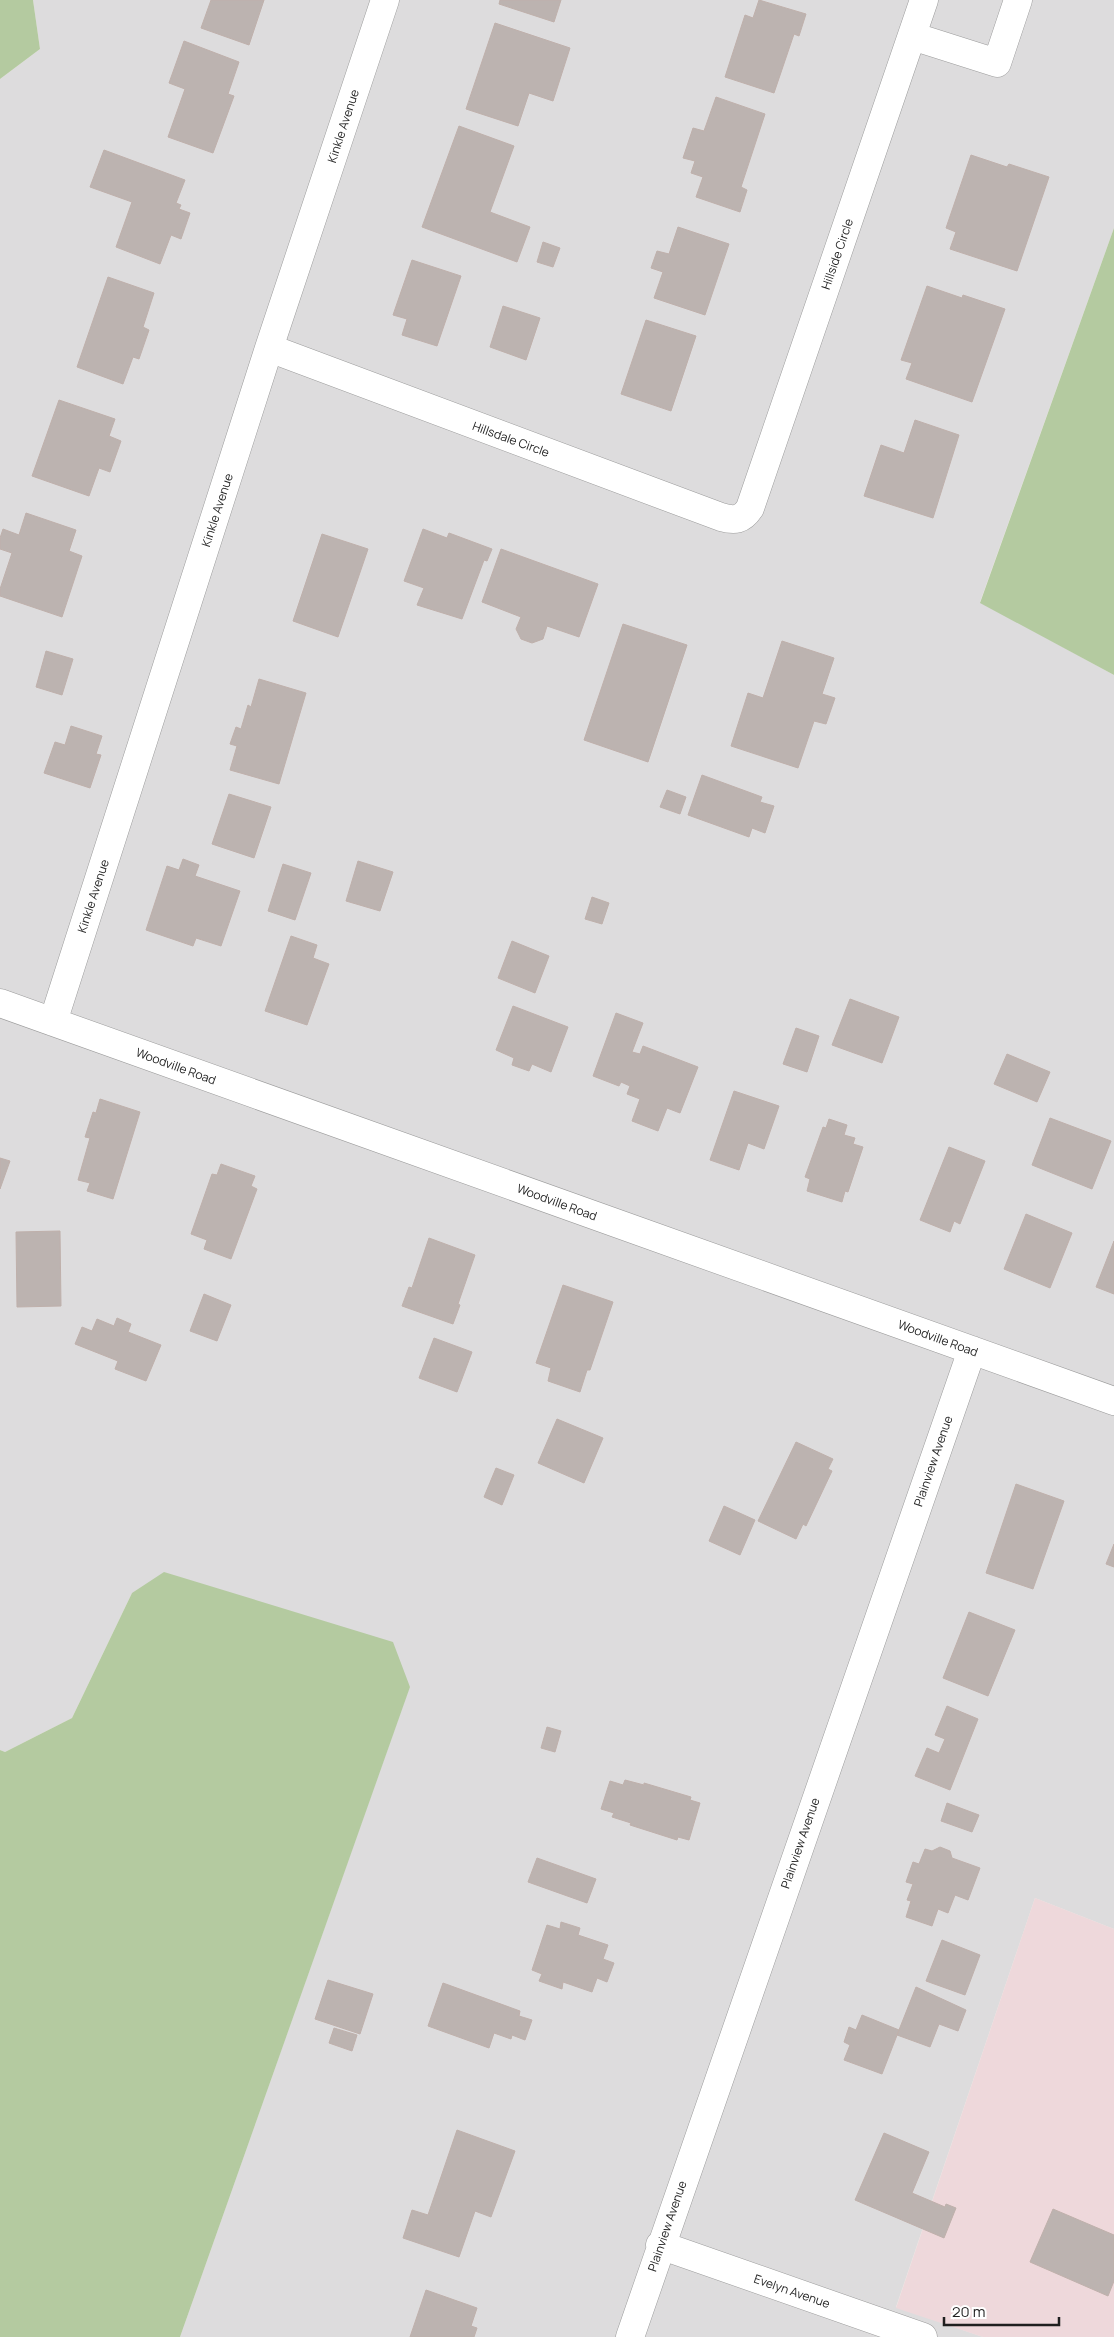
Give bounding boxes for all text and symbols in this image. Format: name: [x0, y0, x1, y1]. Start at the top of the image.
street label: Kinkle Avenue: [323, 87, 363, 165]
street label: Hillside Circle: [817, 216, 857, 292]
street label: Hillsdale Circle: [470, 417, 552, 461]
street label: Kinkle Avenue: [197, 471, 237, 549]
street label: Kinkle Avenue: [73, 857, 113, 935]
street label: Woodville Road: [134, 1044, 218, 1088]
street label: Woodville Road: [515, 1180, 599, 1224]
street label: Woodville Road: [896, 1316, 980, 1360]
street label: Plainview Avenue: [909, 1413, 957, 1509]
street label: Plainview Avenue: [776, 1795, 824, 1891]
street label: Plainview Avenue: [643, 2178, 691, 2274]
street label: Evelyn Avenue: [752, 2270, 832, 2312]
scale bar: [944, 2294, 1059, 2326]
text: 20 m: [952, 2301, 985, 2322]

